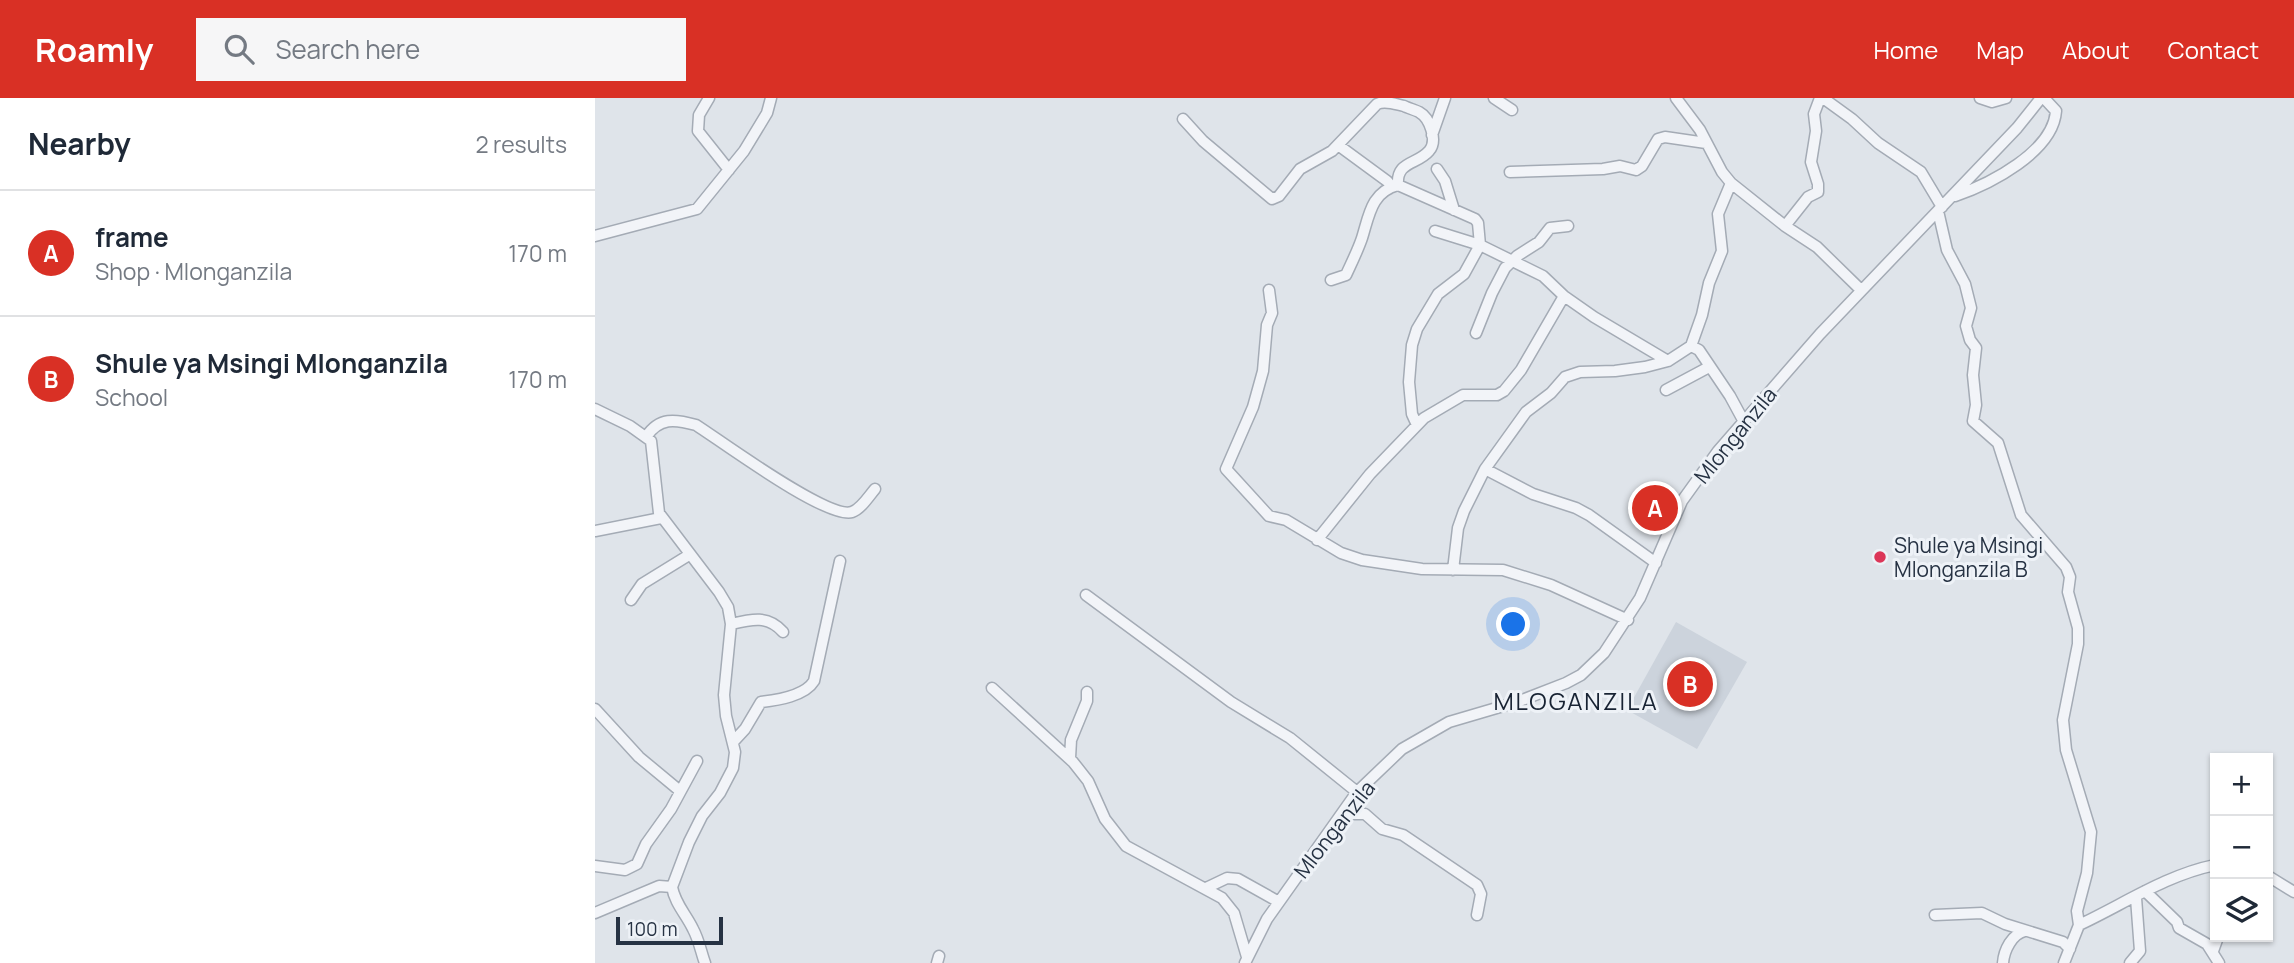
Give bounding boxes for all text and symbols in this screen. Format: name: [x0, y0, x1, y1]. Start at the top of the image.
search box: [196, 18, 686, 81]
text: Roamly: [35, 27, 154, 72]
icon: search: [220, 30, 258, 68]
text: Search here: [276, 31, 420, 67]
text: Home: [1873, 33, 1938, 66]
text: Map: [1976, 33, 2024, 66]
text: About: [2062, 33, 2130, 66]
text: Contact: [2168, 33, 2259, 66]
text: Nearby: [28, 123, 131, 164]
text: 2 results: [475, 128, 567, 160]
text: frame: [95, 219, 169, 255]
text: A: [43, 237, 59, 269]
text: 170 m: [508, 237, 567, 269]
text: Shop · Mlonganzila: [95, 255, 292, 287]
text: Shule ya Msingi Mlonganzila: [95, 345, 448, 381]
text: B: [44, 363, 58, 395]
text: 170 m: [508, 363, 567, 395]
text: School: [95, 381, 168, 413]
street label: Mlonganzila: [1687, 381, 1783, 489]
pin: A: [1632, 482, 1678, 534]
place label: Shule ya Msingi Mlonganzila B: [1894, 531, 2043, 583]
marker: Shule ya Msingi Mlonganzila B: [1872, 549, 1888, 565]
your location: [1496, 607, 1530, 641]
pin: B: [1667, 658, 1713, 710]
district label: MLOGANZILA: [1493, 684, 1659, 717]
map controls: [2210, 753, 2273, 942]
button: +: [2210, 753, 2273, 816]
street label: Mlonganzila: [1287, 774, 1381, 884]
button: −: [2210, 816, 2273, 879]
button: layers: [2210, 879, 2273, 942]
scale bar: [616, 914, 723, 946]
text: 100 m: [627, 916, 678, 942]

